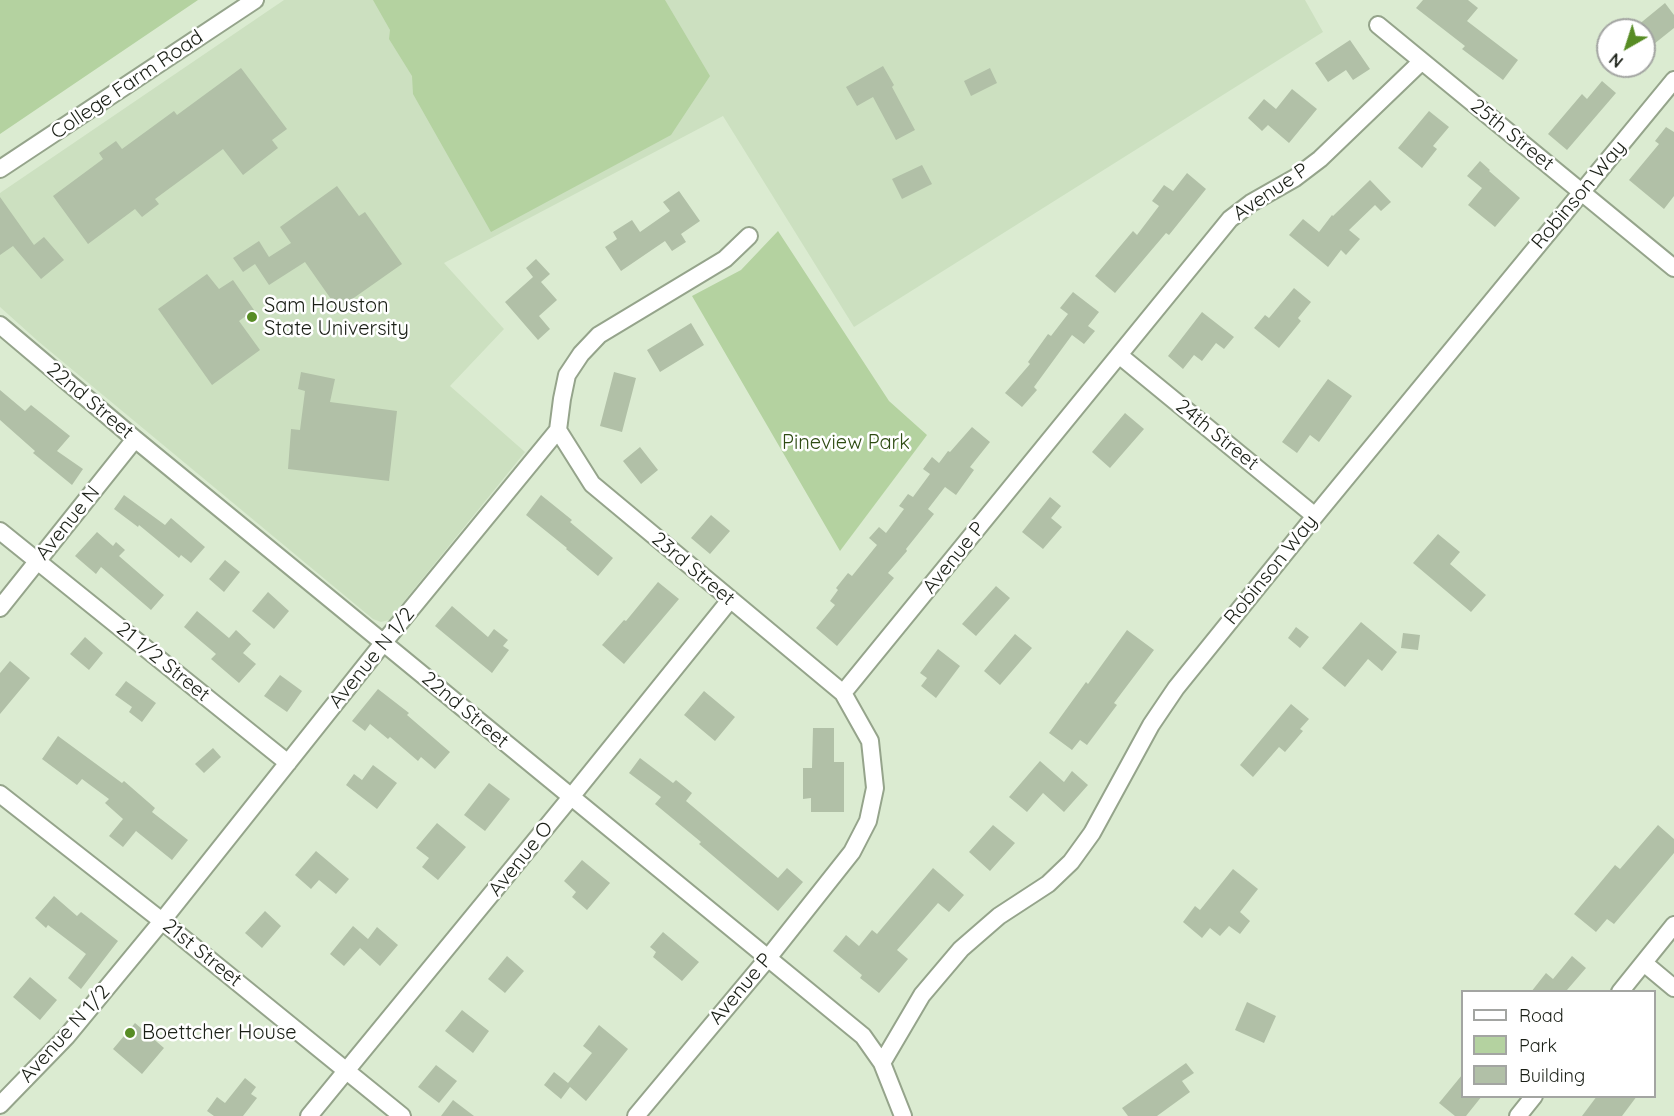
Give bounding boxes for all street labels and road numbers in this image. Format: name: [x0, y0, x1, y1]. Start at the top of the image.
street label: College Farm Road: [46, 25, 208, 145]
street label: 25th Street: [1465, 94, 1559, 176]
street label: Robinson Way: [1527, 136, 1631, 254]
street label: Avenue P: [1229, 158, 1313, 226]
street label: 22nd Street: [42, 358, 138, 444]
street label: 24th Street: [1171, 394, 1263, 476]
street label: Avenue N: [31, 481, 105, 565]
street label: Robinson Way: [1219, 510, 1323, 630]
street label: Avenue P: [918, 517, 990, 599]
street label: 23rd Street: [647, 527, 739, 611]
street label: Avenue N 1/2: [324, 603, 420, 713]
street label: 21 1/2 Street: [112, 617, 214, 707]
street label: 22nd Street: [417, 667, 513, 753]
street label: Avenue O: [484, 817, 558, 901]
street label: 21st Street: [158, 914, 246, 992]
street label: Avenue P: [704, 948, 778, 1030]
street label: Avenue N 1/2: [15, 980, 115, 1088]

